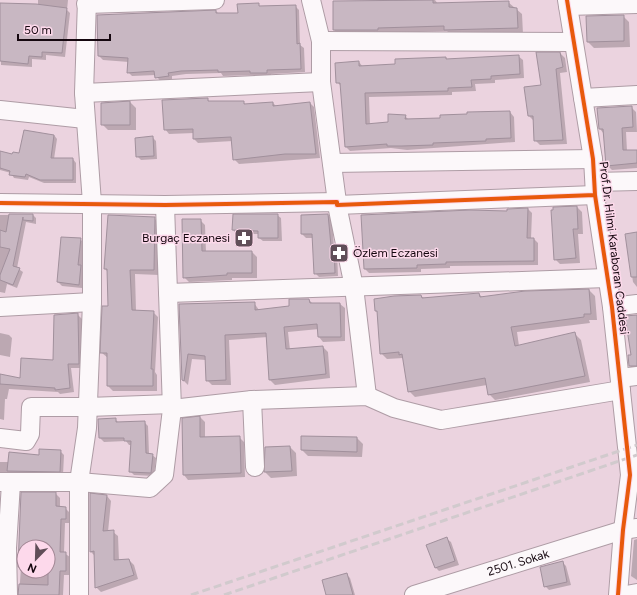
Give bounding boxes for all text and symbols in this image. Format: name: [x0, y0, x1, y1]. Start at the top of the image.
scale bar: [18, 16, 110, 42]
text: 50 m: [24, 23, 52, 37]
street label: Prof.Dr. Hilmi Karaboran Caddesi: [596, 161, 632, 335]
pharmacy icon: Burgaç Eczanesi: [233, 227, 255, 249]
place label: Burgaç Eczanesi: [142, 231, 230, 245]
pharmacy icon: Özlem Eczanesi: [328, 242, 350, 264]
place label: Özlem Eczanesi: [353, 246, 438, 260]
north arrow: [16, 539, 56, 579]
street label: 2501. Sokak: [486, 546, 551, 579]
text: N: [26, 560, 39, 575]

